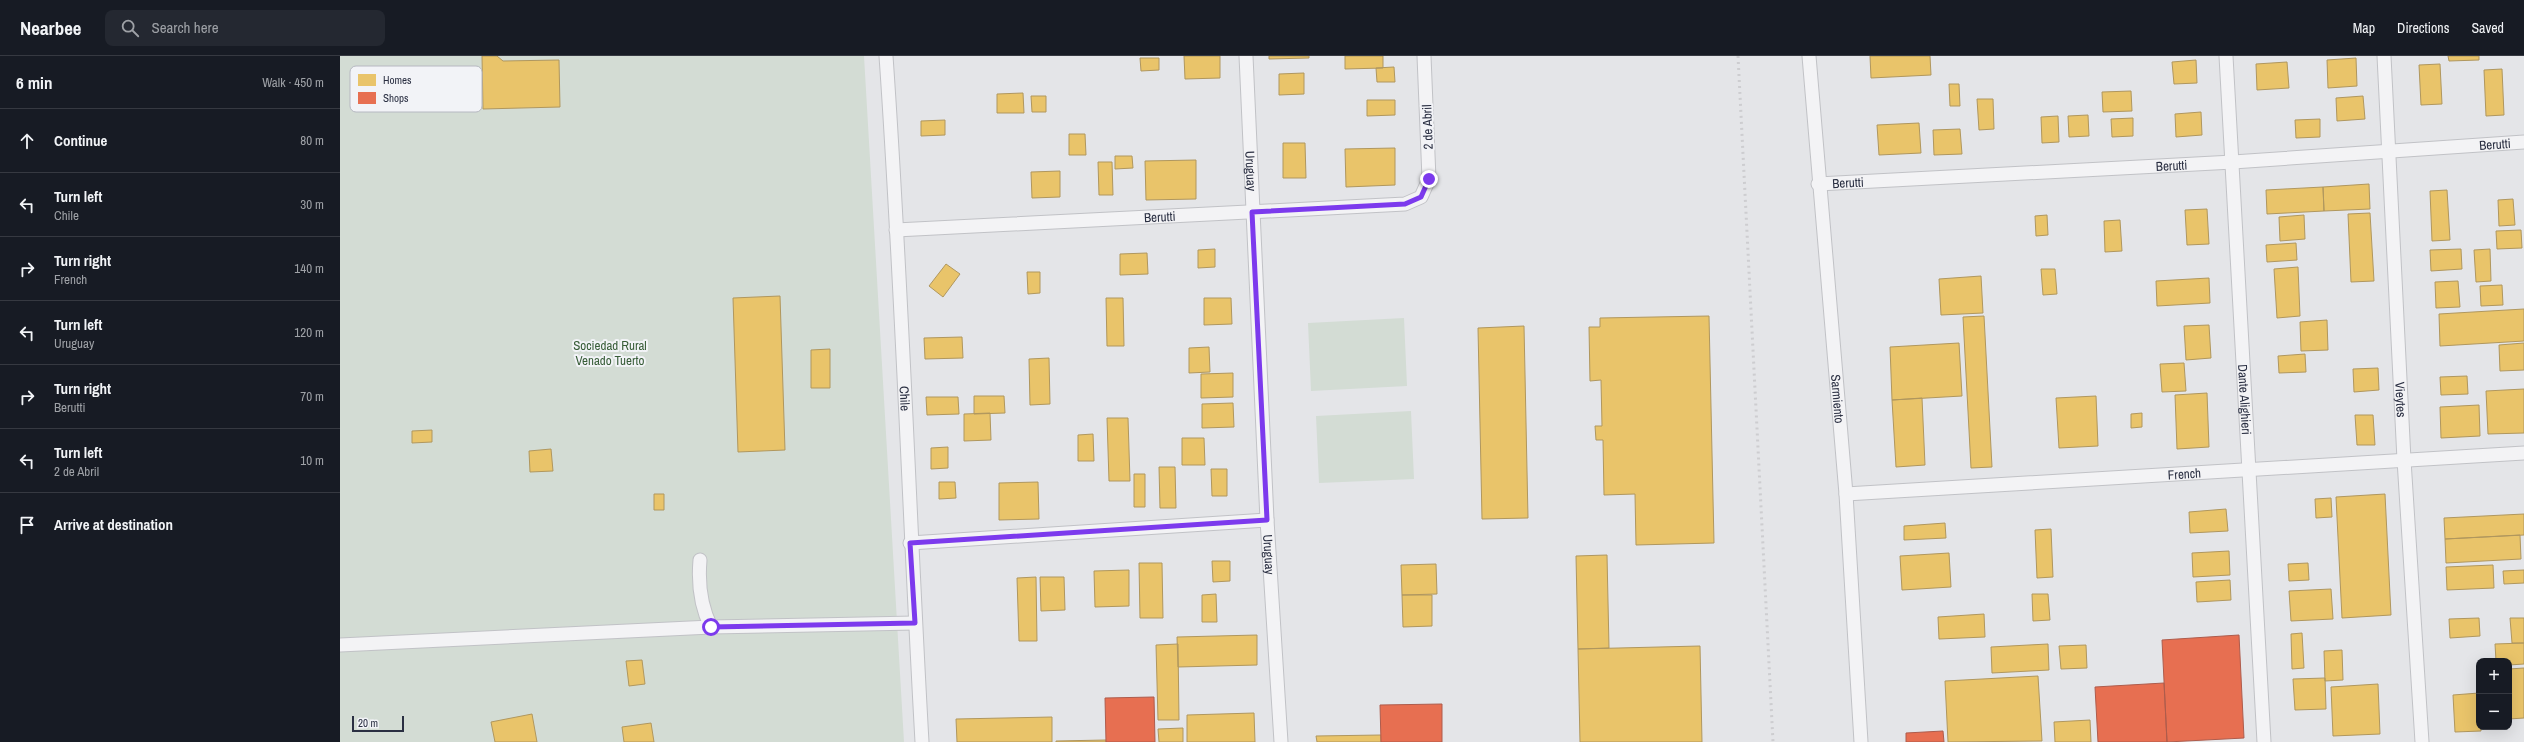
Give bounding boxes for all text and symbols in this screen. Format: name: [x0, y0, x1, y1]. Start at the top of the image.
search box: [105, 10, 385, 46]
text: Nearbee: [20, 15, 81, 41]
icon: search: [119, 17, 141, 39]
text: Search here: [151, 17, 219, 38]
text: Map: [2353, 19, 2375, 37]
text: Directions: [2397, 19, 2449, 37]
text: Saved: [2471, 19, 2504, 37]
legend: [350, 66, 482, 112]
text: 6 min: [16, 71, 52, 94]
text: Homes: [383, 73, 412, 87]
text: Walk · 450 m: [262, 74, 324, 91]
text: Shops: [383, 91, 409, 105]
street label: 2 de Abril: [1418, 104, 1437, 150]
icon: ahead: [16, 130, 38, 152]
text: Continue: [54, 130, 107, 151]
text: 80 m: [300, 132, 324, 149]
street label: Berutti: [2479, 135, 2511, 154]
street label: Uruguay: [1241, 150, 1260, 192]
street label: Berutti: [2155, 156, 2188, 175]
route end: [1420, 170, 1438, 188]
street label: Berutti: [1832, 174, 1864, 192]
text: Turn left: [54, 186, 102, 207]
icon: left: [16, 194, 38, 216]
text: 30 m: [300, 196, 324, 213]
text: Chile: [54, 207, 79, 224]
street label: Berutti: [1144, 208, 1176, 226]
text: Turn right: [54, 250, 111, 271]
icon: right: [16, 258, 38, 280]
text: 140 m: [294, 260, 324, 277]
text: French: [54, 271, 87, 288]
text: Turn left: [54, 314, 102, 335]
icon: left: [16, 322, 38, 344]
text: 120 m: [294, 324, 324, 341]
text: Uruguay: [54, 335, 94, 352]
park label: Sociedad Rural Venado Tuerto: [573, 337, 647, 369]
street label: Dante Alighieri: [2234, 364, 2255, 435]
street label: Sarmiento: [1827, 374, 1848, 424]
text: Turn right: [54, 378, 111, 399]
street label: Vieytes: [2391, 381, 2410, 418]
icon: right: [16, 386, 38, 408]
street label: Chile: [896, 386, 914, 411]
text: 70 m: [300, 388, 324, 405]
text: Berutti: [54, 399, 85, 416]
text: Turn left: [54, 442, 102, 463]
icon: left: [16, 450, 38, 472]
text: 10 m: [300, 452, 324, 469]
text: 2 de Abril: [54, 463, 99, 480]
street label: French: [2167, 465, 2202, 484]
icon: arrive: [16, 514, 38, 536]
text: Arrive at destination: [54, 514, 173, 535]
street label: Uruguay: [1259, 534, 1278, 576]
route start: [702, 618, 720, 636]
map controls: [2476, 658, 2512, 730]
button: +: [2476, 658, 2512, 694]
button: −: [2476, 694, 2512, 730]
scale bar: [352, 714, 404, 733]
text: 20 m: [358, 716, 378, 730]

